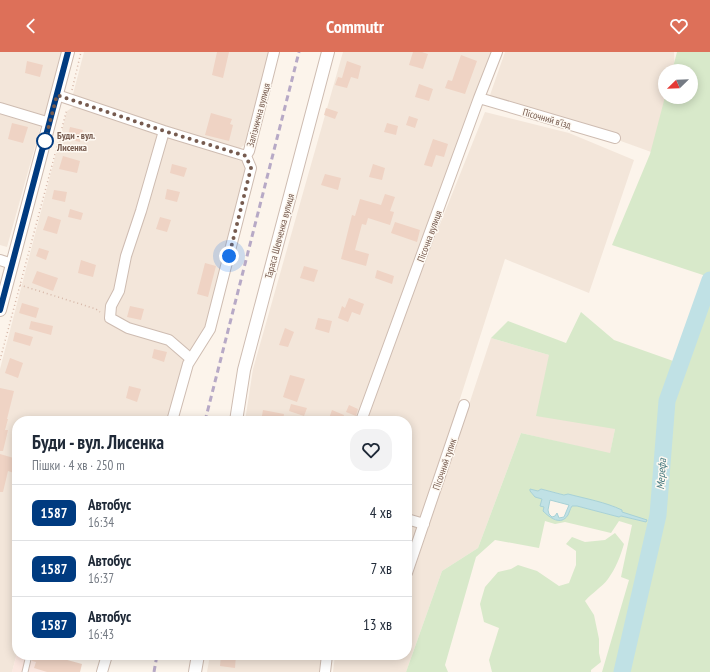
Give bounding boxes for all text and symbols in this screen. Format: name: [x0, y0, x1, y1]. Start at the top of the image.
icon: back: [20, 15, 42, 37]
text: Commutr: [326, 15, 384, 38]
icon: heart: [668, 15, 690, 37]
north arrow: [658, 64, 698, 104]
map controls: [658, 64, 698, 104]
street label: Залізнична вулиця: [244, 82, 273, 149]
street label: Пісочний в’їзд: [521, 105, 573, 132]
place label: Буди - вул. Лисенка: [56, 129, 95, 154]
marker: Буди - вул. Лисенка: [36, 132, 54, 150]
street label: Тараса Шевченка вулиця: [262, 192, 297, 280]
street label: Пісочна вулиця: [414, 208, 445, 264]
your location: [219, 246, 239, 266]
button: heart: [350, 429, 392, 471]
text: Буди - вул. Лисенка: [32, 430, 164, 454]
street label: Пісочний тупик: [430, 436, 459, 492]
text: Пішки · 4 хв · 250 m: [32, 457, 125, 474]
water label: Мерефа: [653, 457, 669, 490]
text: Автобус: [88, 495, 131, 514]
text: 4 хв: [370, 503, 392, 522]
text: 1587: [41, 504, 67, 522]
text: 16:34: [88, 514, 114, 531]
text: Автобус: [88, 551, 131, 570]
text: 7 хв: [370, 559, 392, 578]
text: 1587: [41, 560, 67, 578]
text: 16:37: [88, 570, 114, 587]
text: Автобус: [88, 607, 131, 626]
text: 13 хв: [363, 615, 392, 634]
text: 1587: [41, 616, 67, 634]
text: 16:43: [88, 626, 114, 643]

